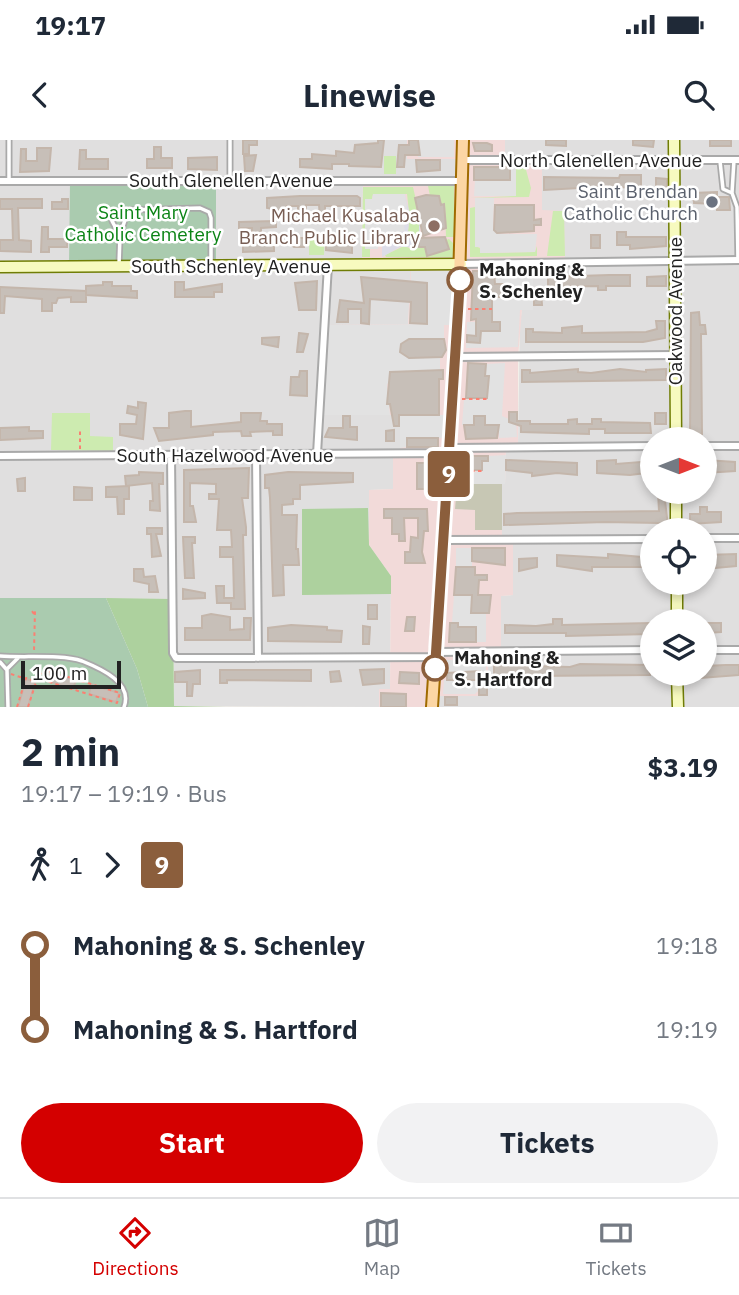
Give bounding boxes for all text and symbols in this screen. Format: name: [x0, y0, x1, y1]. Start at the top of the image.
text: 19:17: [35, 8, 106, 42]
text: Linewise: [303, 74, 436, 116]
icon: back: [21, 76, 59, 114]
icon: search: [680, 76, 718, 114]
street label: North Glenellen Avenue: [500, 148, 702, 172]
street label: South Glenellen Avenue: [129, 168, 333, 192]
place label: Saint Brendan Catholic Church: [563, 179, 698, 225]
marker: Saint Brendan Catholic Church: [704, 194, 720, 210]
park label: Saint Mary Catholic Cemetery: [65, 200, 222, 246]
place label: Michael Kusalaba Branch Public Library: [239, 203, 421, 249]
marker: Michael Kusalaba Branch Public Library: [426, 218, 442, 234]
street label: Oakwood Avenue: [663, 237, 687, 385]
street label: South Schenley Avenue: [131, 254, 331, 278]
place label: Mahoning & S. Schenley: [479, 257, 584, 303]
marker: Mahoning & S. Schenley: [447, 267, 473, 293]
north arrow: [640, 427, 718, 504]
map controls: [640, 427, 717, 686]
street label: South Hazelwood Avenue: [117, 443, 333, 467]
line badge: 9: [426, 451, 472, 497]
text: 9: [442, 458, 456, 490]
button: locate: [640, 518, 717, 595]
button: layers: [640, 609, 717, 686]
place label: Mahoning & S. Hartford: [454, 645, 559, 691]
marker: Mahoning & S. Hartford: [422, 655, 448, 681]
scale bar: [21, 658, 121, 690]
text: 100 m: [32, 661, 87, 685]
text: 2 min: [21, 727, 120, 776]
text: $3.19: [648, 750, 718, 784]
text: 19:17 – 19:19 · Bus: [21, 778, 227, 808]
icon: walk: [21, 846, 59, 884]
icon: forward: [93, 846, 131, 884]
text: 9: [155, 849, 169, 881]
text: 1: [69, 850, 83, 880]
text: Mahoning & S. Schenley: [73, 928, 365, 962]
text: 19:18: [656, 930, 718, 960]
text: Mahoning & S. Hartford: [73, 1012, 358, 1046]
text: 19:19: [656, 1014, 718, 1044]
button: Start: [21, 1103, 363, 1183]
button: Tickets: [377, 1103, 718, 1183]
tab: Directions: [92, 1214, 179, 1280]
tab: Map: [363, 1214, 401, 1280]
tab: Tickets: [586, 1214, 647, 1280]

